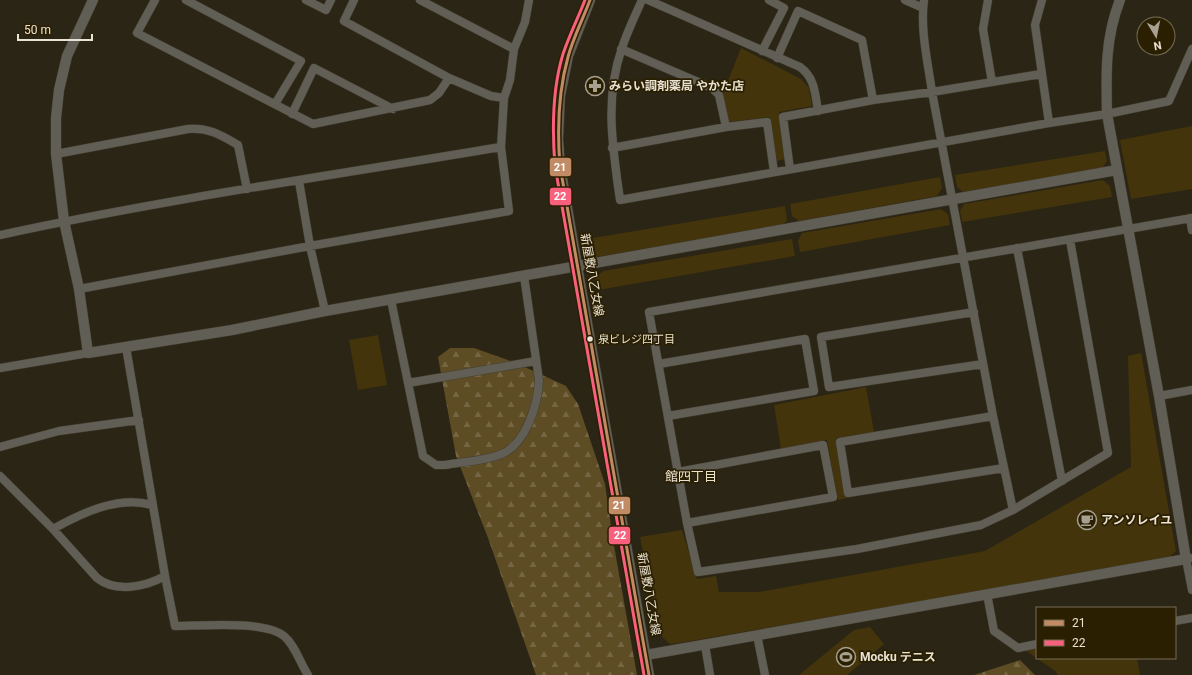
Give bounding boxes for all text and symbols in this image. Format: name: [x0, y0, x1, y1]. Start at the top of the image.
scale bar: [18, 16, 92, 42]
north arrow: [1136, 16, 1176, 56]
text: 50 m: [24, 23, 51, 37]
text: N: [1152, 38, 1163, 52]
pharmacy icon: みらい調剤薬局 やかた店: [584, 75, 606, 97]
place label: みらい調剤薬局 やかた店: [609, 79, 744, 93]
line badge: 21: [549, 157, 572, 177]
text: 21: [554, 161, 566, 174]
line badge: 22: [549, 187, 572, 206]
text: 22: [554, 190, 566, 203]
street label: 新屋敷八乙女線: [578, 232, 606, 318]
place label: 泉ビレジ四丁目: [598, 333, 675, 346]
marker: 泉ビレジ四丁目: [585, 334, 595, 344]
district label: 館四丁目: [665, 469, 717, 484]
line badge: 21: [608, 496, 631, 515]
text: 21: [613, 499, 625, 512]
cafe icon: アンソレイユ: [1076, 509, 1098, 531]
place label: アンソレイユ: [1101, 513, 1172, 527]
line badge: 22: [608, 526, 631, 545]
text: 22: [614, 529, 626, 542]
street label: 新屋敷八乙女線: [635, 551, 663, 637]
legend: [1036, 607, 1176, 659]
text: 21: [1072, 616, 1086, 630]
text: 22: [1072, 636, 1086, 650]
sports icon: Mocku テニス: [835, 646, 857, 668]
place label: Mocku テニス: [860, 650, 936, 664]

